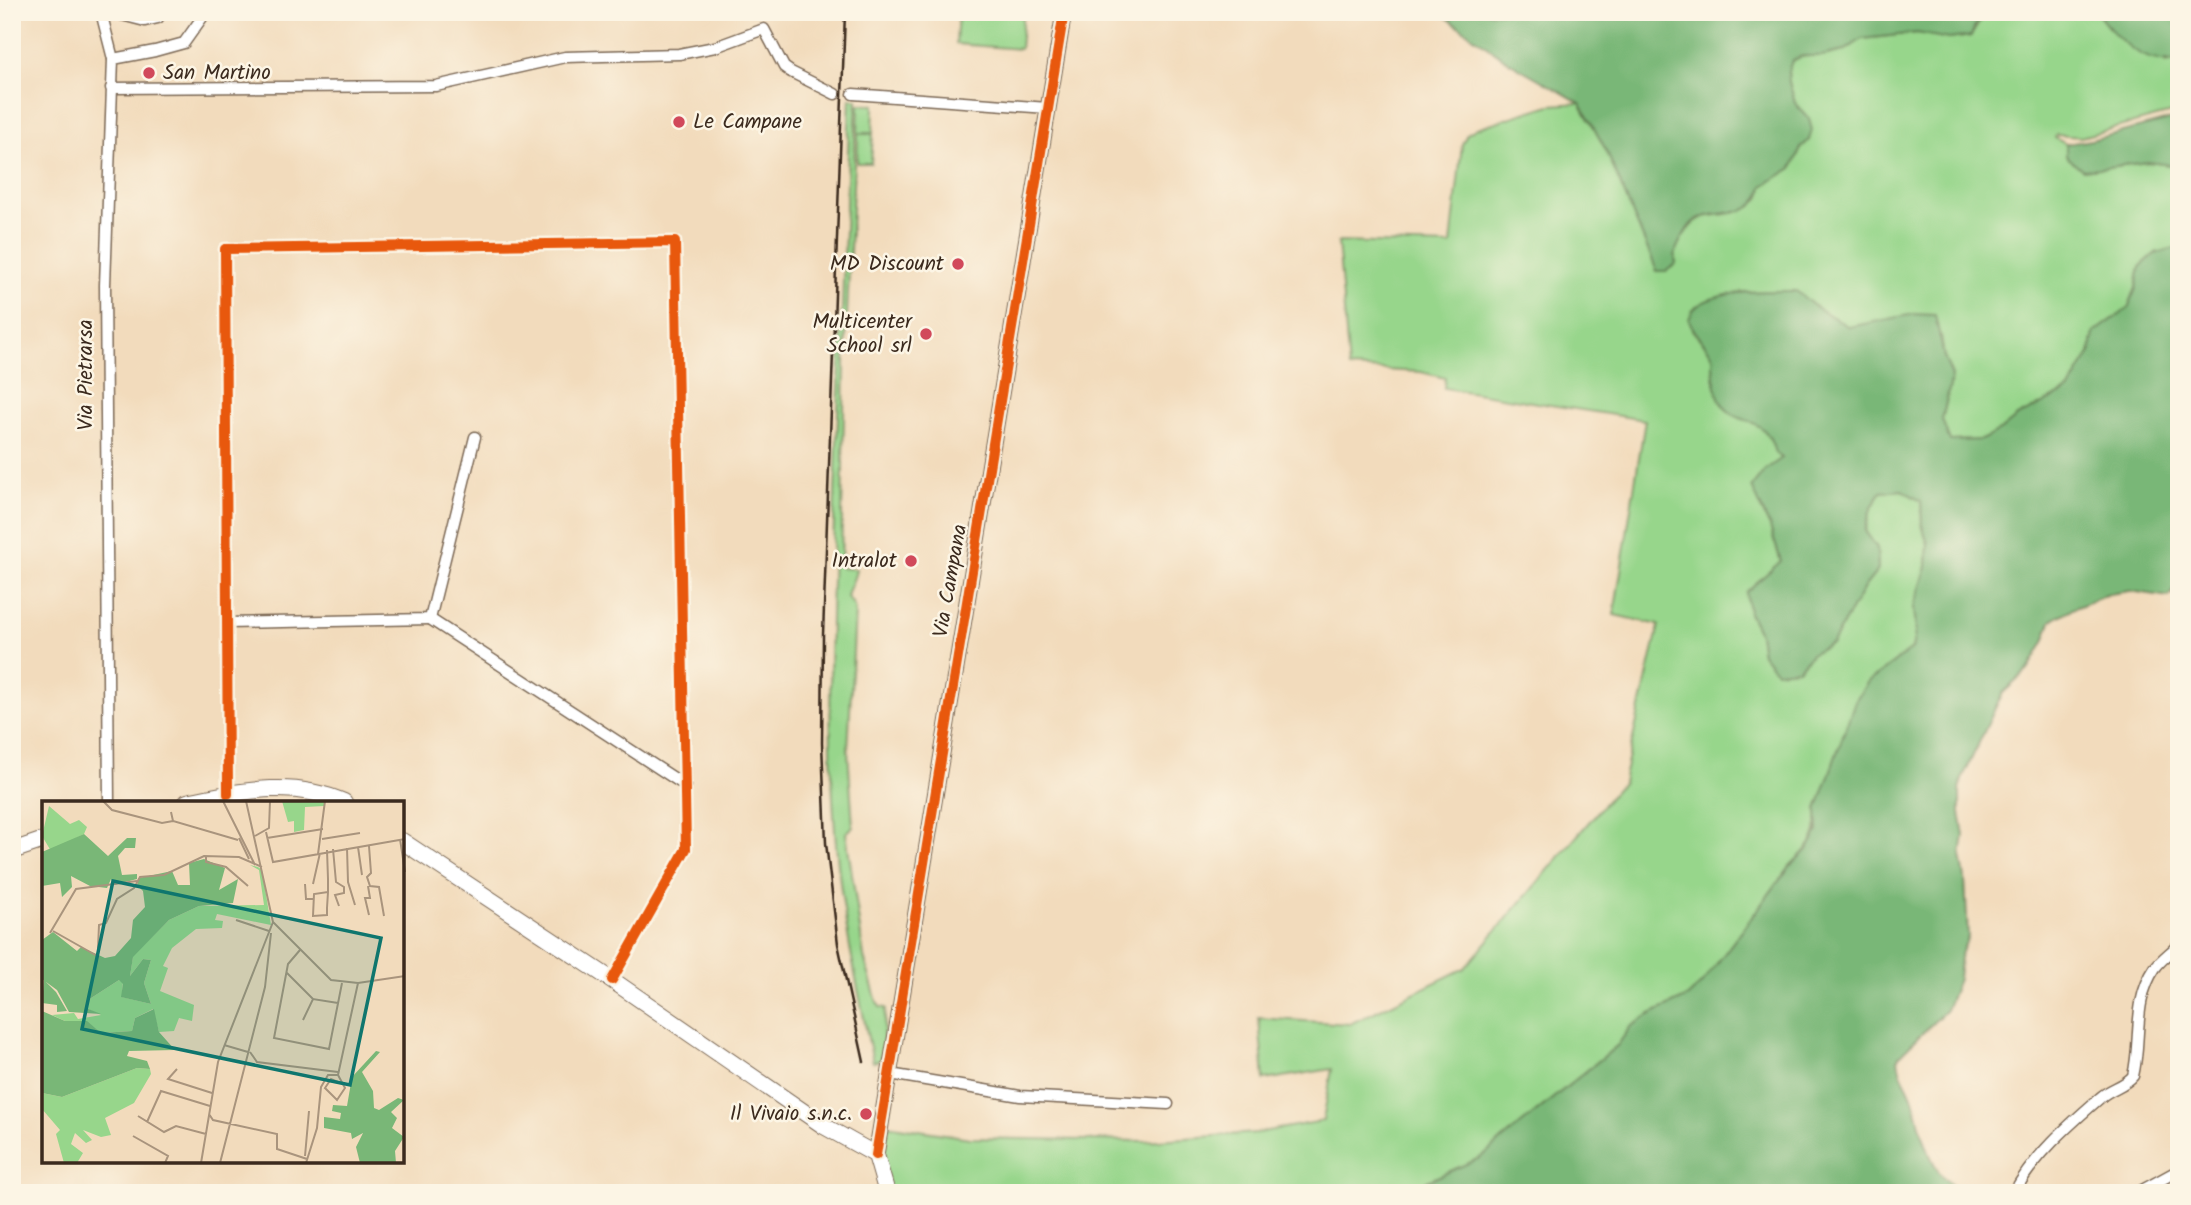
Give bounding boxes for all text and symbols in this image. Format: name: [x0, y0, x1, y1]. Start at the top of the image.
place label: San Martino: [163, 57, 271, 90]
marker: San Martino: [141, 65, 157, 81]
place label: Le Campane: [693, 106, 803, 139]
marker: Le Campane: [671, 114, 687, 130]
place label: MD Discount: [830, 248, 945, 281]
marker: MD Discount: [950, 256, 966, 272]
place label: Multicenter School srl: [813, 306, 913, 363]
street label: Via Pietrarsa: [70, 320, 103, 430]
marker: Multicenter School srl: [918, 326, 934, 342]
street label: Via Campana: [925, 522, 977, 640]
place label: Intralot: [832, 545, 898, 578]
marker: Intralot: [903, 553, 919, 569]
inset map: [42, 801, 404, 1163]
place label: Il Vivaio s.n.c.: [730, 1098, 852, 1131]
marker: Il Vivaio s.n.c.: [858, 1106, 874, 1122]

